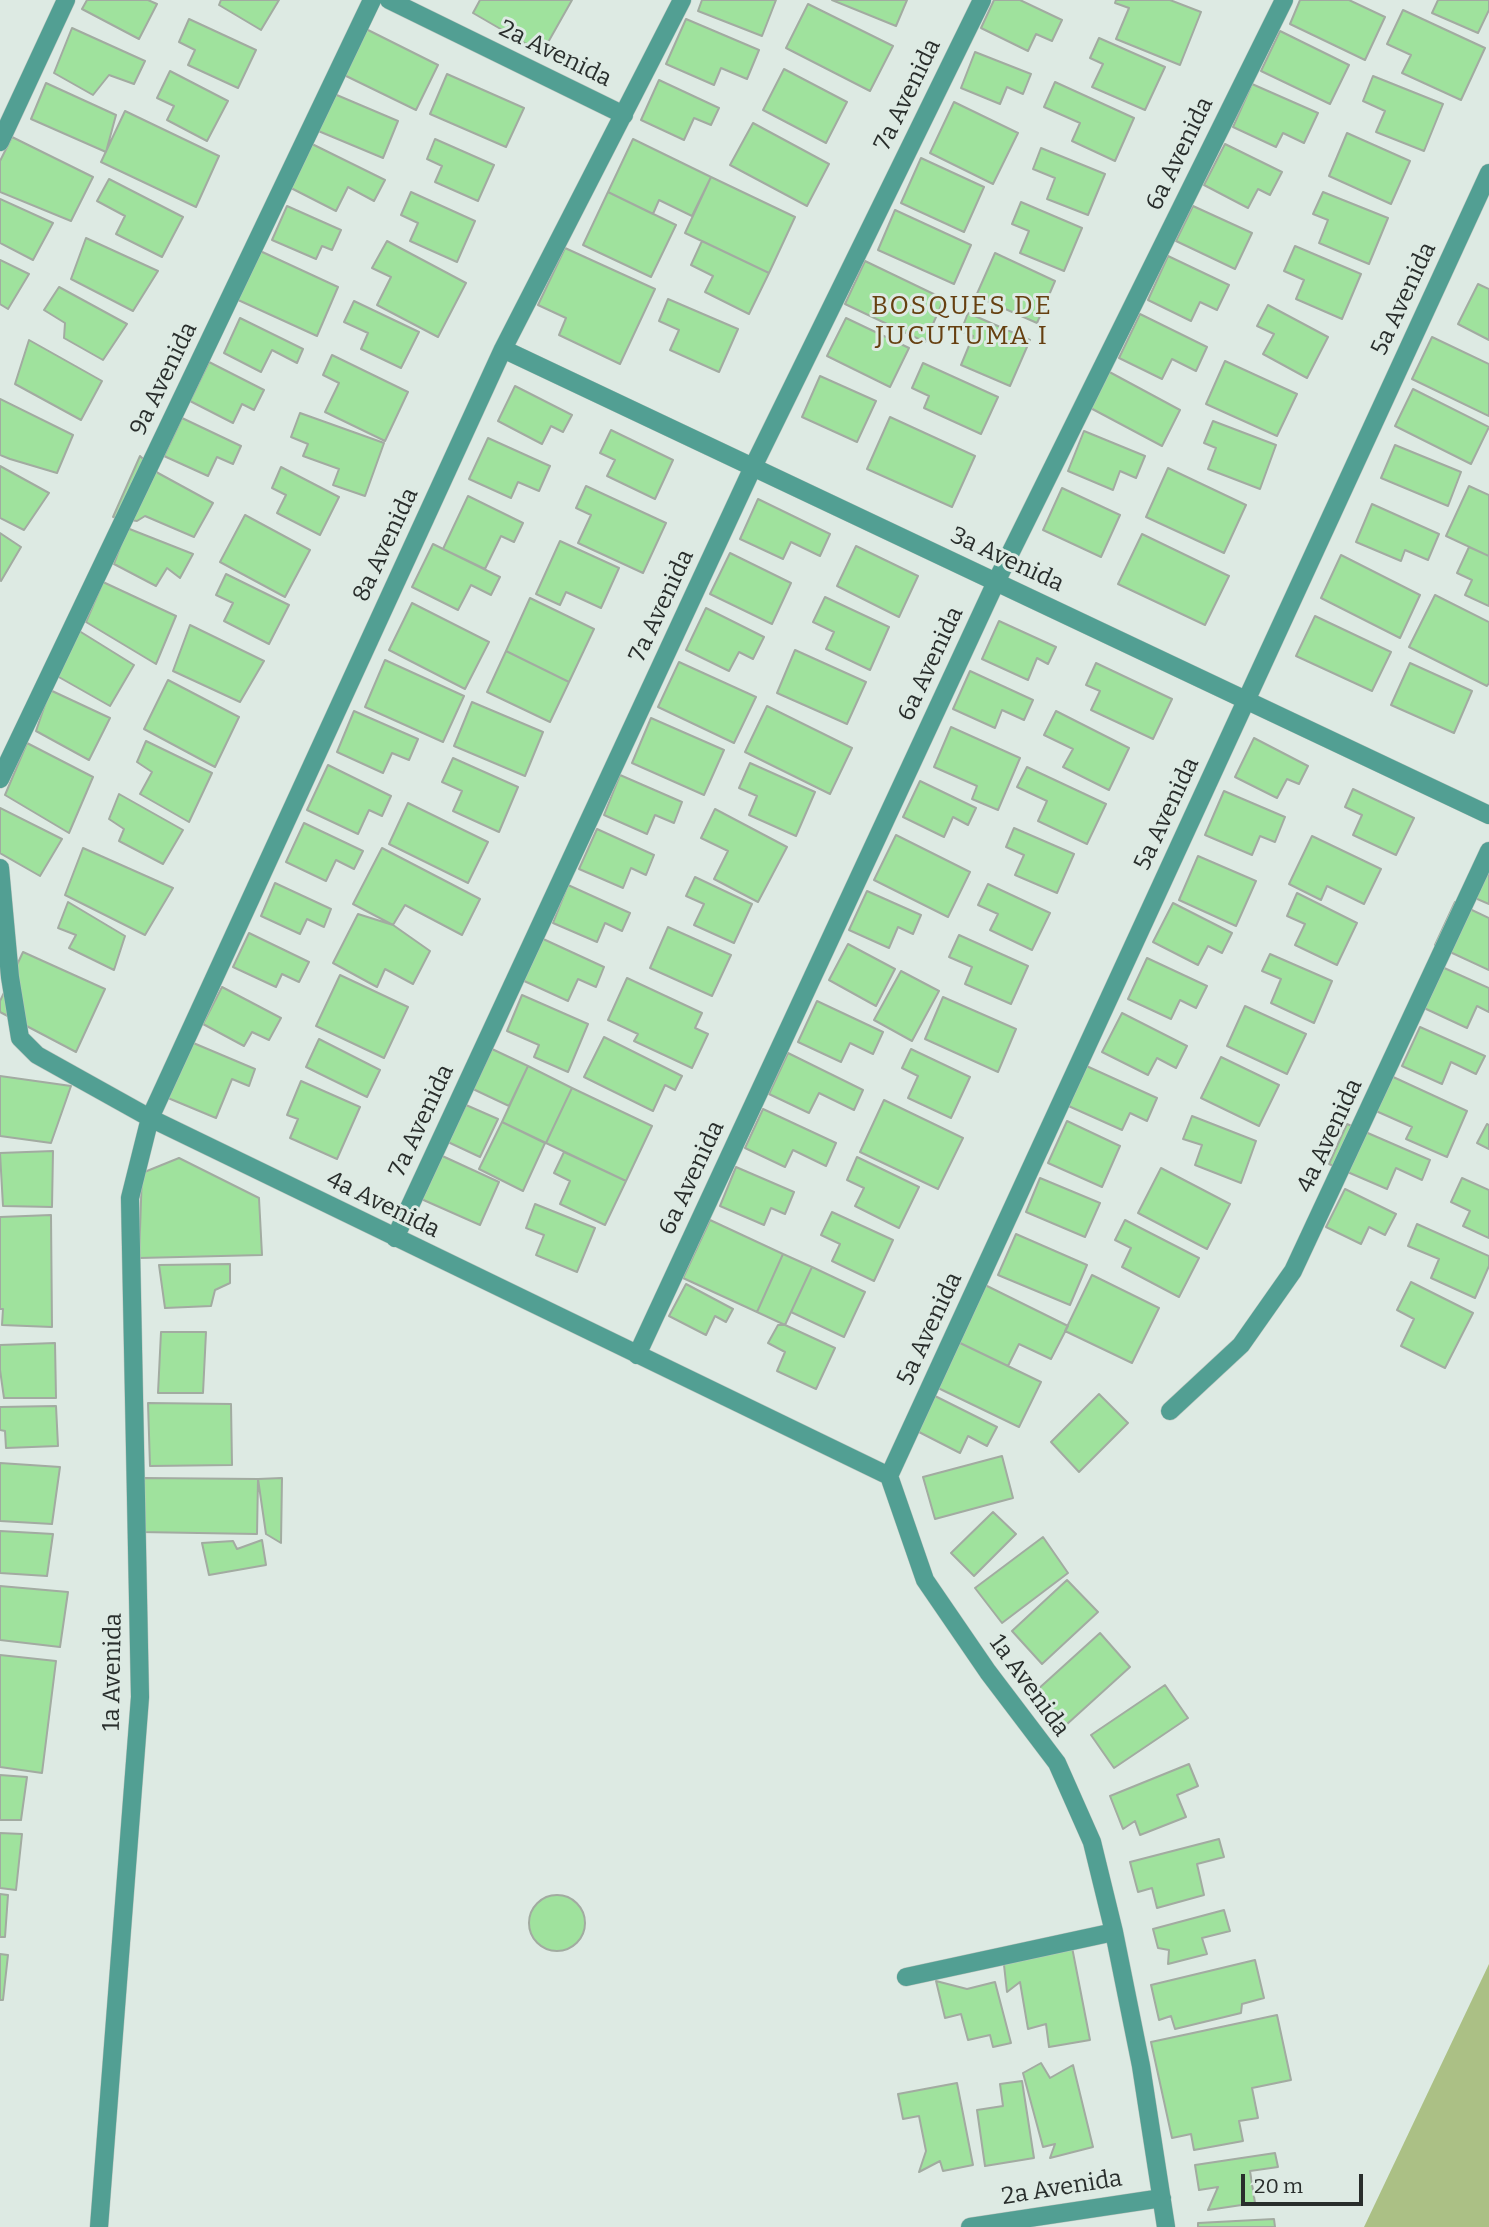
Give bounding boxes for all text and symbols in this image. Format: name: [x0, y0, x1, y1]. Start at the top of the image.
street label: 2a Avenida: [494, 14, 616, 94]
street label: 7a Avenida: [869, 35, 947, 155]
street label: 6a Avenida: [1140, 93, 1220, 215]
street label: 5a Avenida: [1365, 238, 1443, 360]
district label: BOSQUES DE JUCUTUMA I: [872, 291, 1052, 352]
street label: 9a Avenida: [124, 318, 204, 440]
street label: 8a Avenida: [347, 483, 425, 607]
street label: 3a Avenida: [946, 521, 1068, 599]
street label: 7a Avenida: [623, 545, 701, 667]
street label: 6a Avenida: [892, 602, 970, 726]
street label: 5a Avenida: [1128, 753, 1206, 875]
street label: 7a Avenida: [383, 1060, 461, 1182]
street label: 4a Avenida: [1291, 1074, 1369, 1198]
street label: 6a Avenida: [653, 1116, 731, 1240]
street label: 4a Avenida: [322, 1165, 444, 1245]
street label: 5a Avenida: [891, 1268, 969, 1390]
street label: 1a Avenida: [98, 1613, 128, 1731]
street label: 1a Avenida: [983, 1630, 1075, 1742]
scale bar: [1244, 2160, 1366, 2204]
street label: 2a Avenida: [1000, 2164, 1124, 2212]
text: 20 m: [1254, 2173, 1303, 2199]

